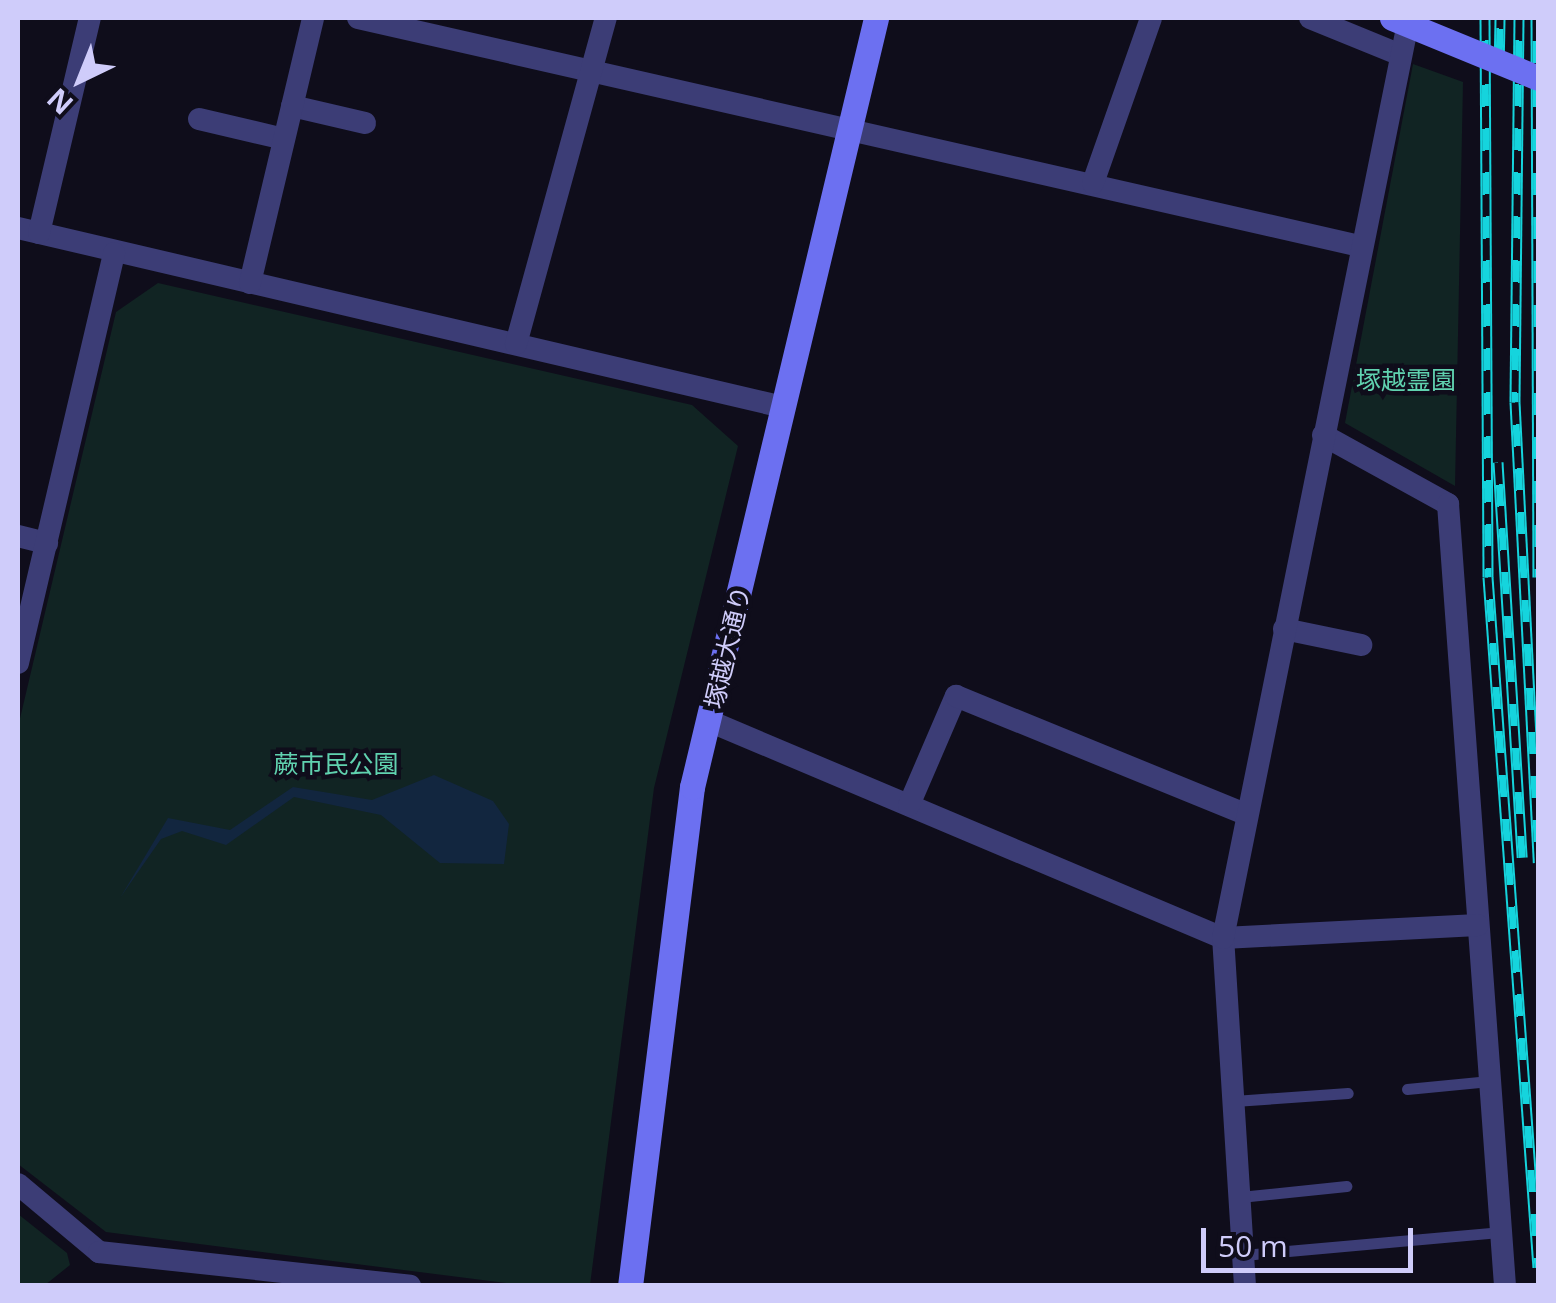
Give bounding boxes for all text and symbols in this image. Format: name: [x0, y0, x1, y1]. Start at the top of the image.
north arrow: [30, 30, 130, 130]
text: N: [38, 80, 81, 124]
park label: 塚越霊園: [1356, 364, 1456, 394]
street label: 塚越大通り: [698, 583, 756, 711]
park label: 蕨市民公園: [274, 748, 398, 778]
scale bar: [1206, 1208, 1418, 1270]
text: 50 m: [1218, 1225, 1288, 1266]

